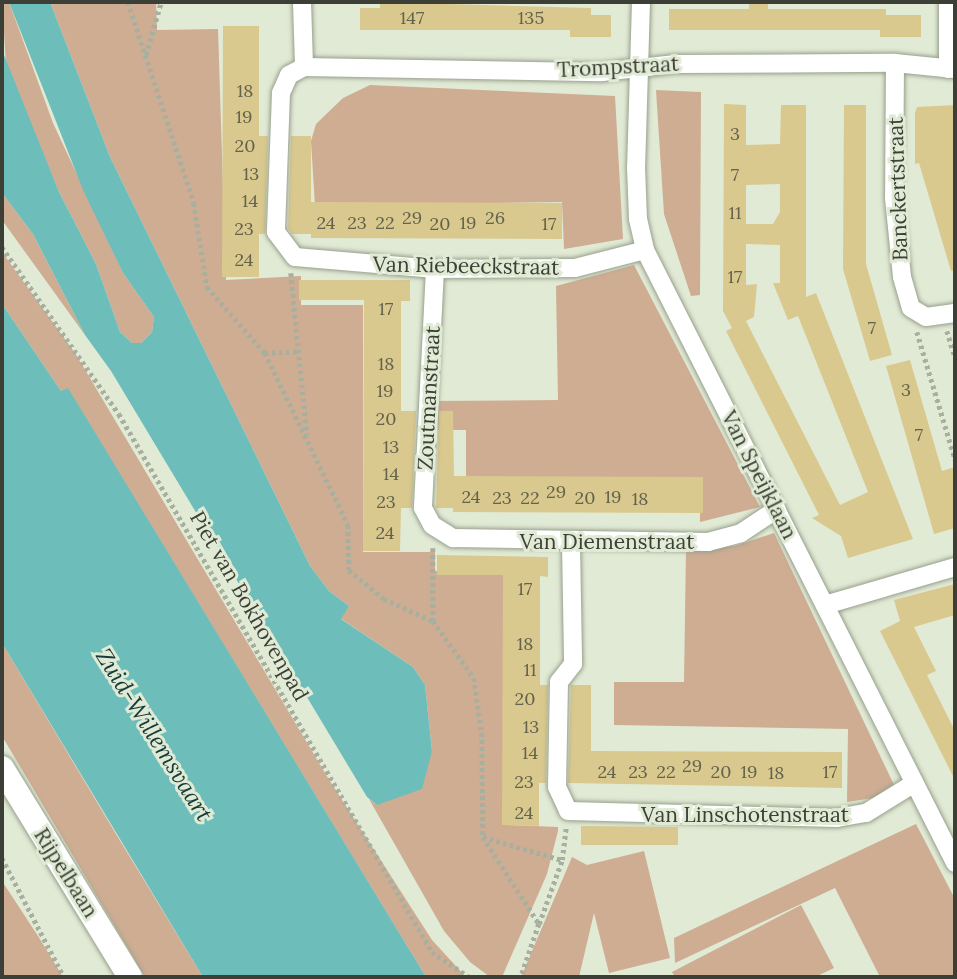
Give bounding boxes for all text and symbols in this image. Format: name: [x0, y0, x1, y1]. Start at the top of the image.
house number: 147: [400, 7, 424, 29]
house number: 135: [518, 7, 544, 29]
street label: Trompstraat: [556, 51, 680, 83]
house number: 18: [237, 80, 253, 102]
house number: 19: [236, 106, 252, 128]
street label: Banckertstraat: [883, 117, 913, 261]
house number: 3: [730, 123, 740, 145]
house number: 20: [235, 135, 255, 157]
house number: 13: [243, 163, 259, 185]
house number: 7: [731, 164, 739, 186]
house number: 14: [242, 190, 258, 212]
house number: 11: [728, 202, 742, 224]
house number: 29: [402, 207, 422, 229]
house number: 26: [485, 207, 505, 229]
house number: 24: [316, 212, 336, 234]
house number: 23: [347, 212, 367, 234]
house number: 22: [375, 212, 395, 234]
house number: 19: [460, 212, 476, 234]
house number: 20: [430, 213, 450, 235]
house number: 17: [542, 213, 556, 235]
house number: 23: [234, 218, 254, 240]
house number: 24: [234, 249, 254, 271]
street label: Van Riebeeckstraat: [373, 252, 559, 280]
house number: 17: [728, 266, 742, 288]
house number: 17: [379, 298, 393, 320]
house number: 7: [868, 317, 876, 339]
street label: Zoutmanstraat: [413, 325, 445, 471]
house number: 18: [378, 353, 394, 375]
house number: 3: [901, 379, 911, 401]
house number: 19: [377, 380, 393, 402]
street label: Van Speijklaan: [716, 407, 802, 543]
house number: 20: [376, 408, 396, 430]
house number: 7: [915, 424, 923, 446]
house number: 13: [383, 436, 399, 458]
house number: 14: [383, 463, 399, 485]
house number: 29: [546, 481, 566, 503]
house number: 24: [461, 486, 481, 508]
house number: 19: [605, 486, 621, 508]
house number: 23: [492, 487, 512, 509]
house number: 22: [520, 487, 540, 509]
house number: 20: [575, 487, 595, 509]
house number: 18: [632, 488, 648, 510]
house number: 23: [376, 491, 396, 513]
street label: Piet van Bokhovenpad: [184, 507, 314, 705]
house number: 24: [375, 522, 395, 544]
street label: Van Diemenstraat: [520, 529, 694, 555]
house number: 17: [518, 578, 532, 600]
house number: 18: [517, 633, 533, 655]
water label: Zuid-Willemsvaart: [90, 644, 218, 826]
house number: 11: [523, 659, 537, 681]
house number: 20: [515, 688, 535, 710]
house number: 13: [523, 716, 539, 738]
house number: 14: [522, 742, 538, 764]
house number: 29: [682, 755, 702, 777]
house number: 24: [597, 761, 617, 783]
house number: 23: [628, 761, 648, 783]
house number: 22: [656, 761, 676, 783]
house number: 20: [711, 761, 731, 783]
house number: 19: [741, 761, 757, 783]
house number: 17: [823, 761, 837, 783]
house number: 18: [768, 762, 784, 784]
house number: 23: [514, 771, 534, 793]
house number: 24: [514, 802, 534, 824]
street label: Van Linschotenstraat: [641, 802, 849, 828]
street label: Rijpelbaan: [29, 824, 103, 922]

